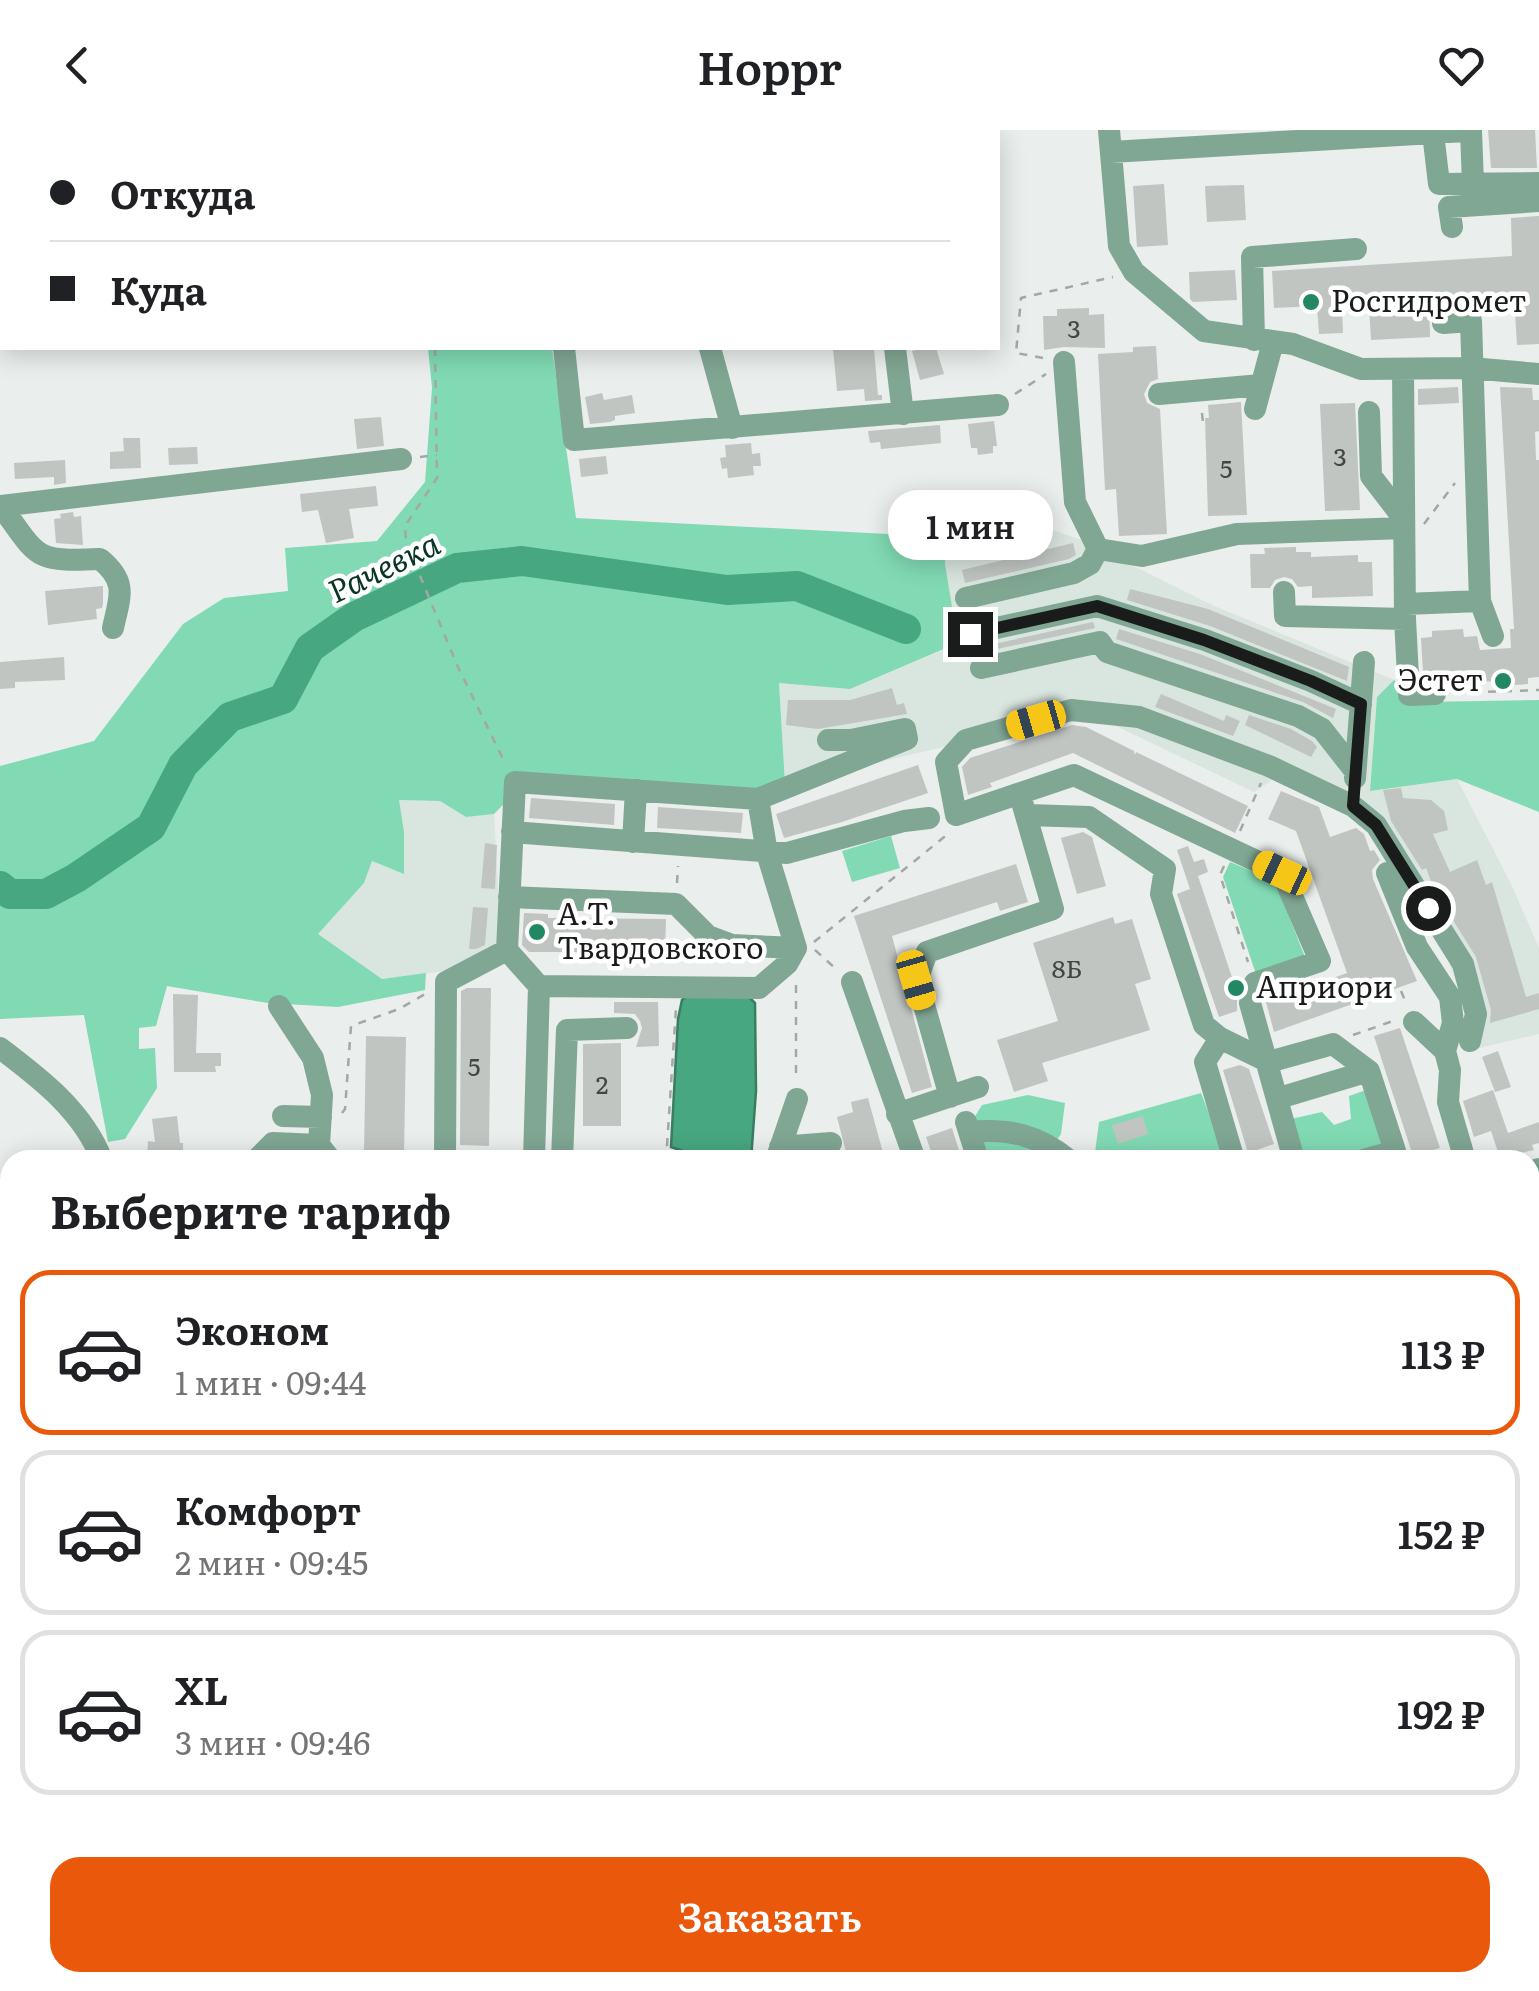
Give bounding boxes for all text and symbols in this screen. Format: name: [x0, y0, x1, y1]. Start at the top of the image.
text: Hoppr: [697, 32, 842, 99]
icon: back: [50, 38, 105, 93]
icon: heart: [1434, 38, 1489, 93]
text: Откуда: [110, 164, 255, 221]
text: Куда: [110, 260, 207, 317]
place label: Росгидромет: [1331, 277, 1526, 321]
marker: Росгидромет: [1300, 291, 1322, 313]
house number: 3: [1067, 309, 1081, 346]
house number: 3: [1333, 437, 1347, 474]
house number: 5: [1220, 449, 1232, 486]
callout: 1 мин: [888, 489, 1052, 559]
text: 1 мин: [926, 501, 1015, 549]
water label: Рачевка: [319, 517, 447, 613]
route end: [948, 612, 993, 657]
place label: Эстет: [1398, 656, 1483, 700]
marker: Эстет: [1492, 670, 1514, 692]
car: [1003, 697, 1069, 743]
car: [1248, 847, 1316, 899]
route start: [1406, 886, 1451, 931]
place label: А.Т. Твардовского: [557, 890, 764, 968]
marker: А.Т. Твардовского: [526, 921, 548, 943]
car: [893, 947, 939, 1013]
house number: 8Б: [1052, 949, 1082, 986]
place label: Априори: [1256, 963, 1393, 1007]
marker: Априори: [1225, 977, 1247, 999]
house number: 5: [468, 1047, 480, 1084]
house number: 2: [596, 1065, 608, 1102]
text: Выберите тариф: [50, 1176, 451, 1243]
text: Эконом: [175, 1300, 329, 1357]
icon: car: [55, 1308, 145, 1398]
text: 113 ₽: [1401, 1324, 1485, 1381]
text: 1 мин · 09:44: [175, 1357, 367, 1405]
text: Комфорт: [175, 1480, 361, 1537]
icon: car: [55, 1488, 145, 1578]
text: 152 ₽: [1398, 1504, 1485, 1561]
text: 2 мин · 09:45: [175, 1537, 368, 1585]
text: XL: [175, 1660, 228, 1717]
icon: car: [55, 1668, 145, 1758]
text: 192 ₽: [1397, 1684, 1485, 1741]
text: 3 мин · 09:46: [175, 1717, 370, 1765]
button: Заказать: [50, 1857, 1490, 1972]

